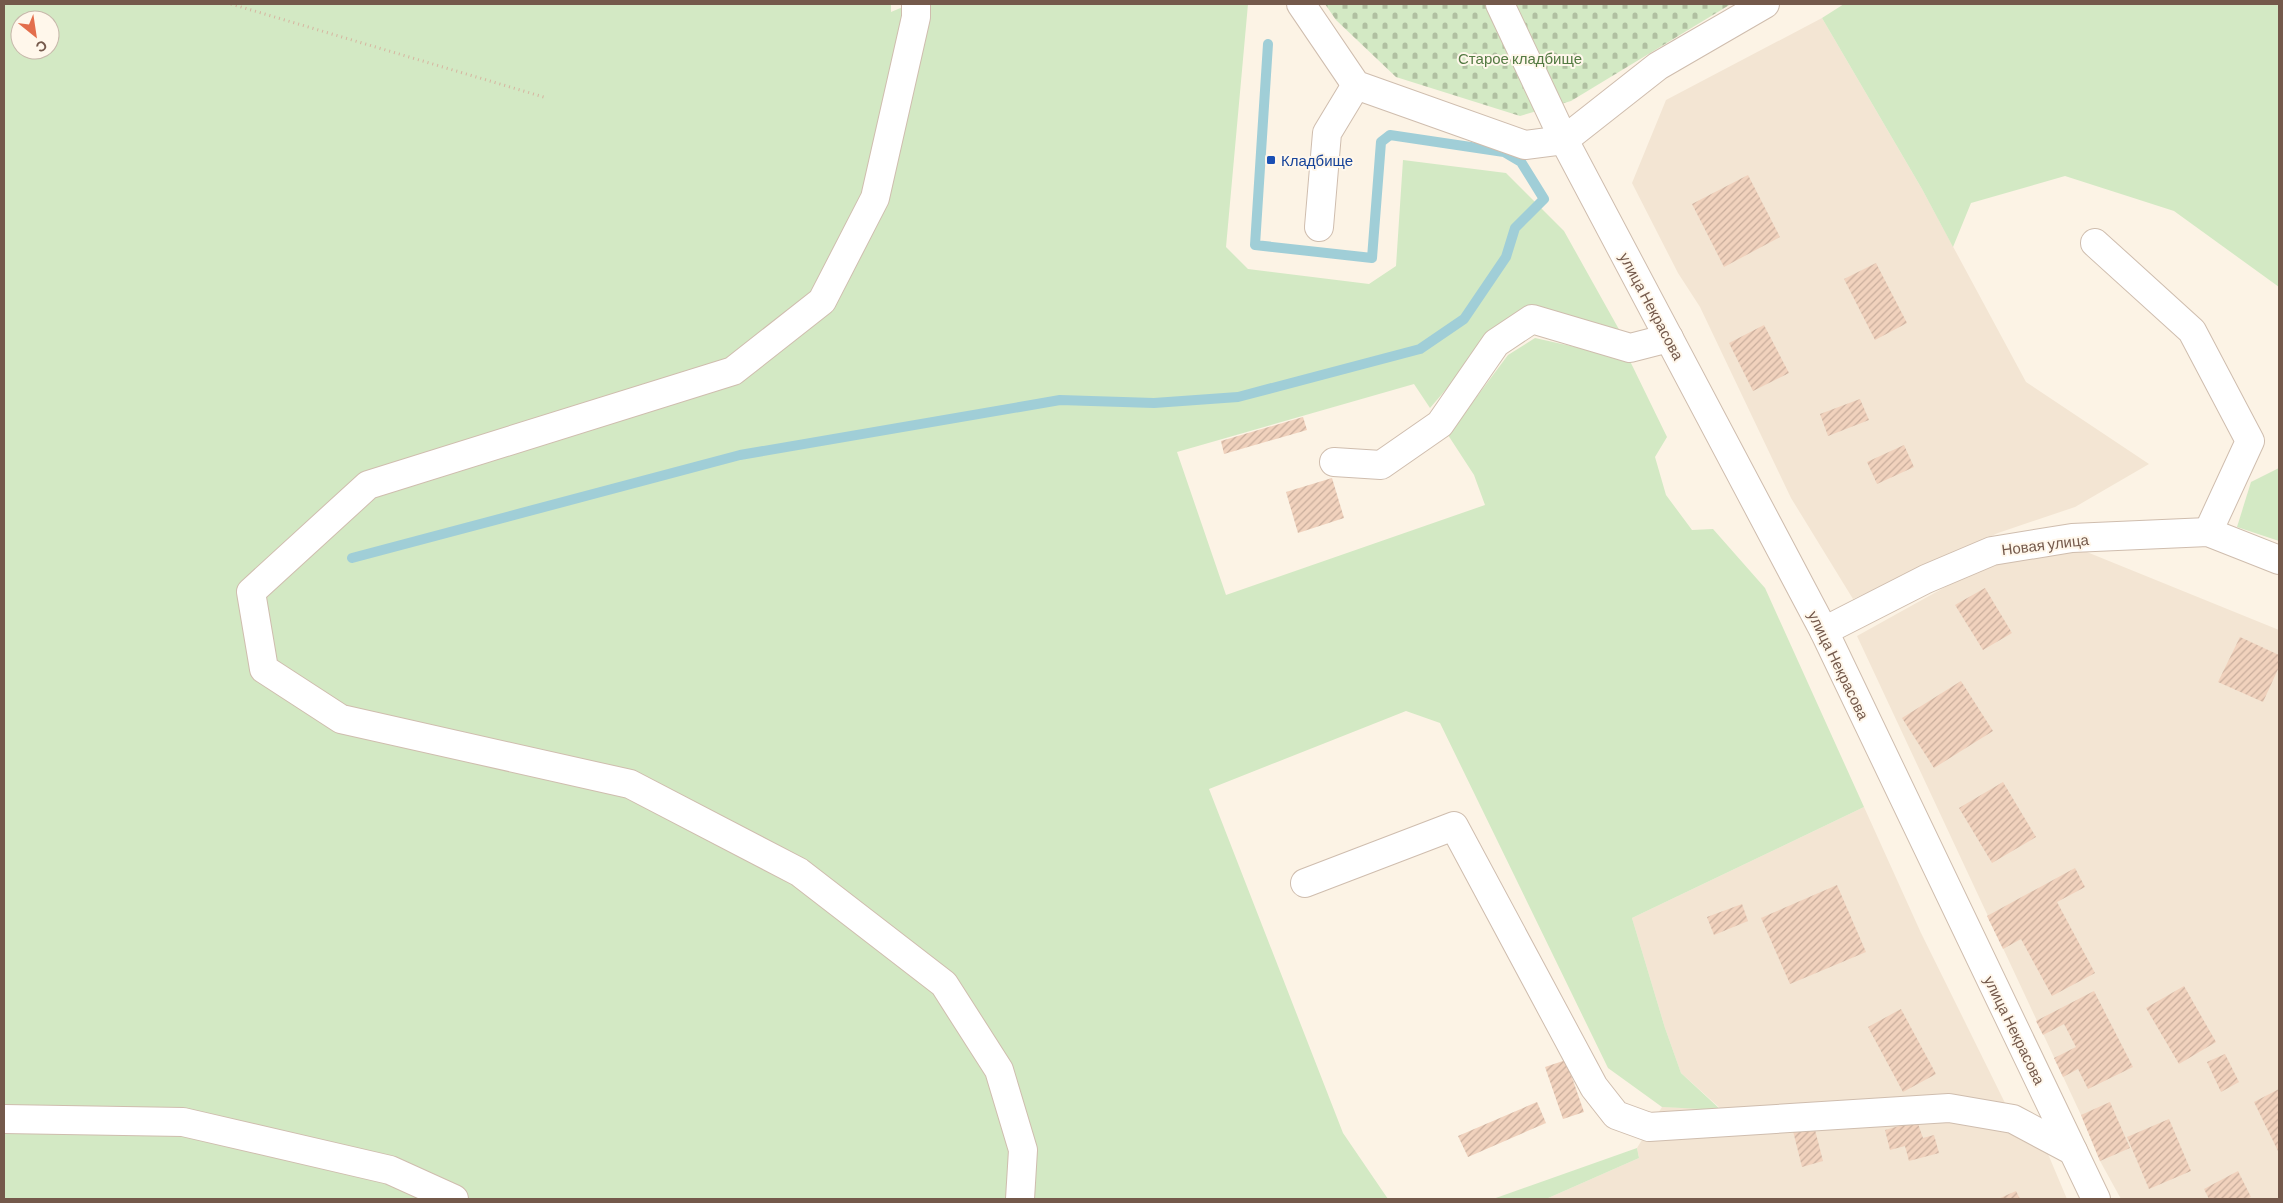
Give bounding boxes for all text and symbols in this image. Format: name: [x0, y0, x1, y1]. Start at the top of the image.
north arrow: [10, 10, 60, 60]
text: С: [33, 37, 50, 57]
park label: Старое кладбище: [1458, 49, 1582, 67]
place label: Кладбище: [1281, 151, 1353, 169]
marker: Кладбище: [1265, 154, 1277, 166]
street label: улица Некрасова: [1616, 249, 1688, 363]
street label: Новая улица: [2000, 530, 2090, 558]
street label: улица Некрасова: [1805, 608, 1873, 723]
street label: улица Некрасова: [1981, 973, 2049, 1088]

